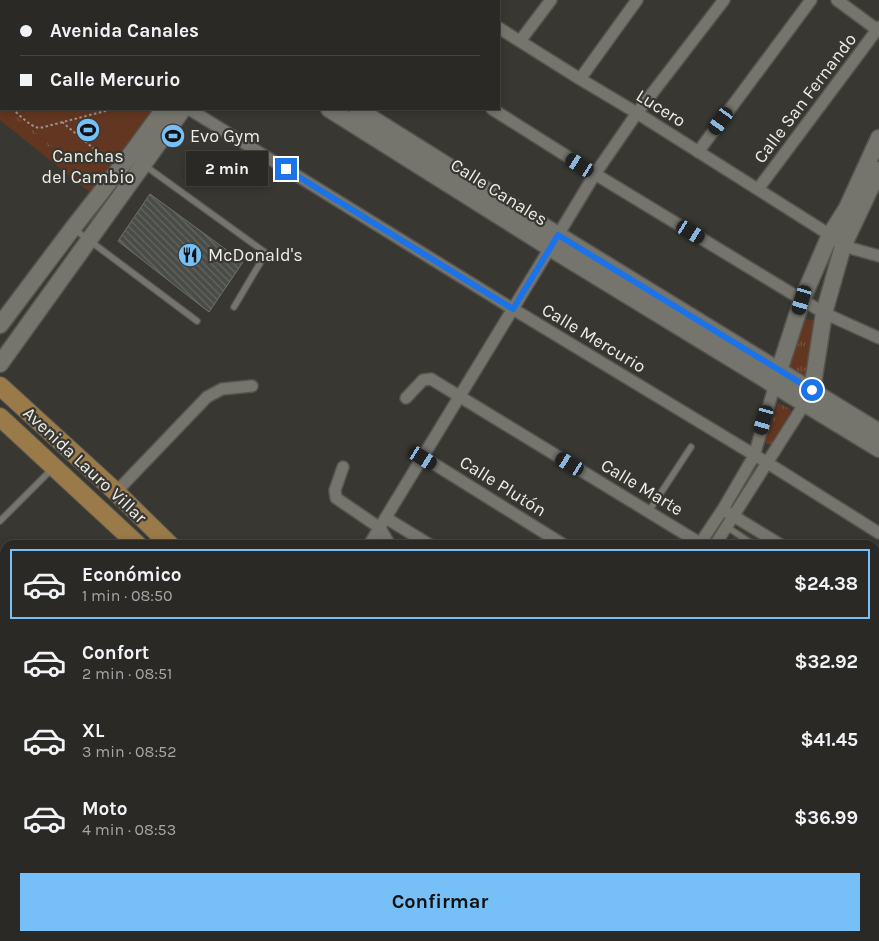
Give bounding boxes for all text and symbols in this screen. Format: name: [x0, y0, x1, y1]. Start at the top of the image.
text: Avenida Canales: [50, 20, 199, 42]
street label: Calle San Fernando: [749, 29, 861, 167]
text: Calle Mercurio: [50, 69, 180, 91]
street label: Lucero: [632, 84, 690, 132]
car: [706, 104, 735, 138]
sports icon: Canchas del Cambio: [75, 117, 101, 143]
sports icon: Evo Gym: [160, 123, 186, 149]
place label: Evo Gym: [190, 125, 260, 147]
place label: Canchas del Cambio: [42, 145, 134, 188]
car: [563, 151, 596, 179]
callout: 2 min: [186, 152, 268, 186]
street label: Calle Canales: [447, 154, 551, 230]
route end: [275, 158, 297, 180]
text: 2 min: [205, 159, 249, 178]
car: [674, 218, 707, 246]
restaurant icon: McDonald's: [177, 242, 203, 268]
place label: McDonald's: [208, 244, 303, 266]
car: [790, 283, 813, 317]
street label: Calle Mercurio: [538, 298, 650, 378]
route start: [801, 379, 823, 401]
street label: Avenida Lauro Villar: [19, 402, 152, 528]
car: [752, 404, 775, 436]
car: [406, 444, 439, 472]
car: [553, 450, 586, 478]
street label: Calle Plutón: [456, 451, 550, 521]
street label: Calle Marte: [597, 454, 687, 520]
icon: car: [22, 562, 67, 607]
text: Económico: [82, 564, 182, 586]
text: $24.38: [794, 573, 858, 595]
text: 1 min · 08:50: [82, 586, 172, 605]
icon: car: [22, 640, 67, 685]
text: Confort: [82, 642, 149, 664]
text: $32.92: [794, 651, 858, 673]
text: 2 min · 08:51: [82, 664, 172, 683]
icon: car: [22, 718, 67, 763]
text: XL: [82, 720, 104, 742]
text: $41.45: [800, 729, 858, 751]
text: 3 min · 08:52: [82, 742, 176, 761]
icon: car: [22, 796, 67, 841]
text: Moto: [82, 798, 128, 820]
text: $36.99: [794, 807, 858, 829]
text: 4 min · 08:53: [82, 820, 176, 839]
button: Confirmar: [20, 873, 860, 931]

